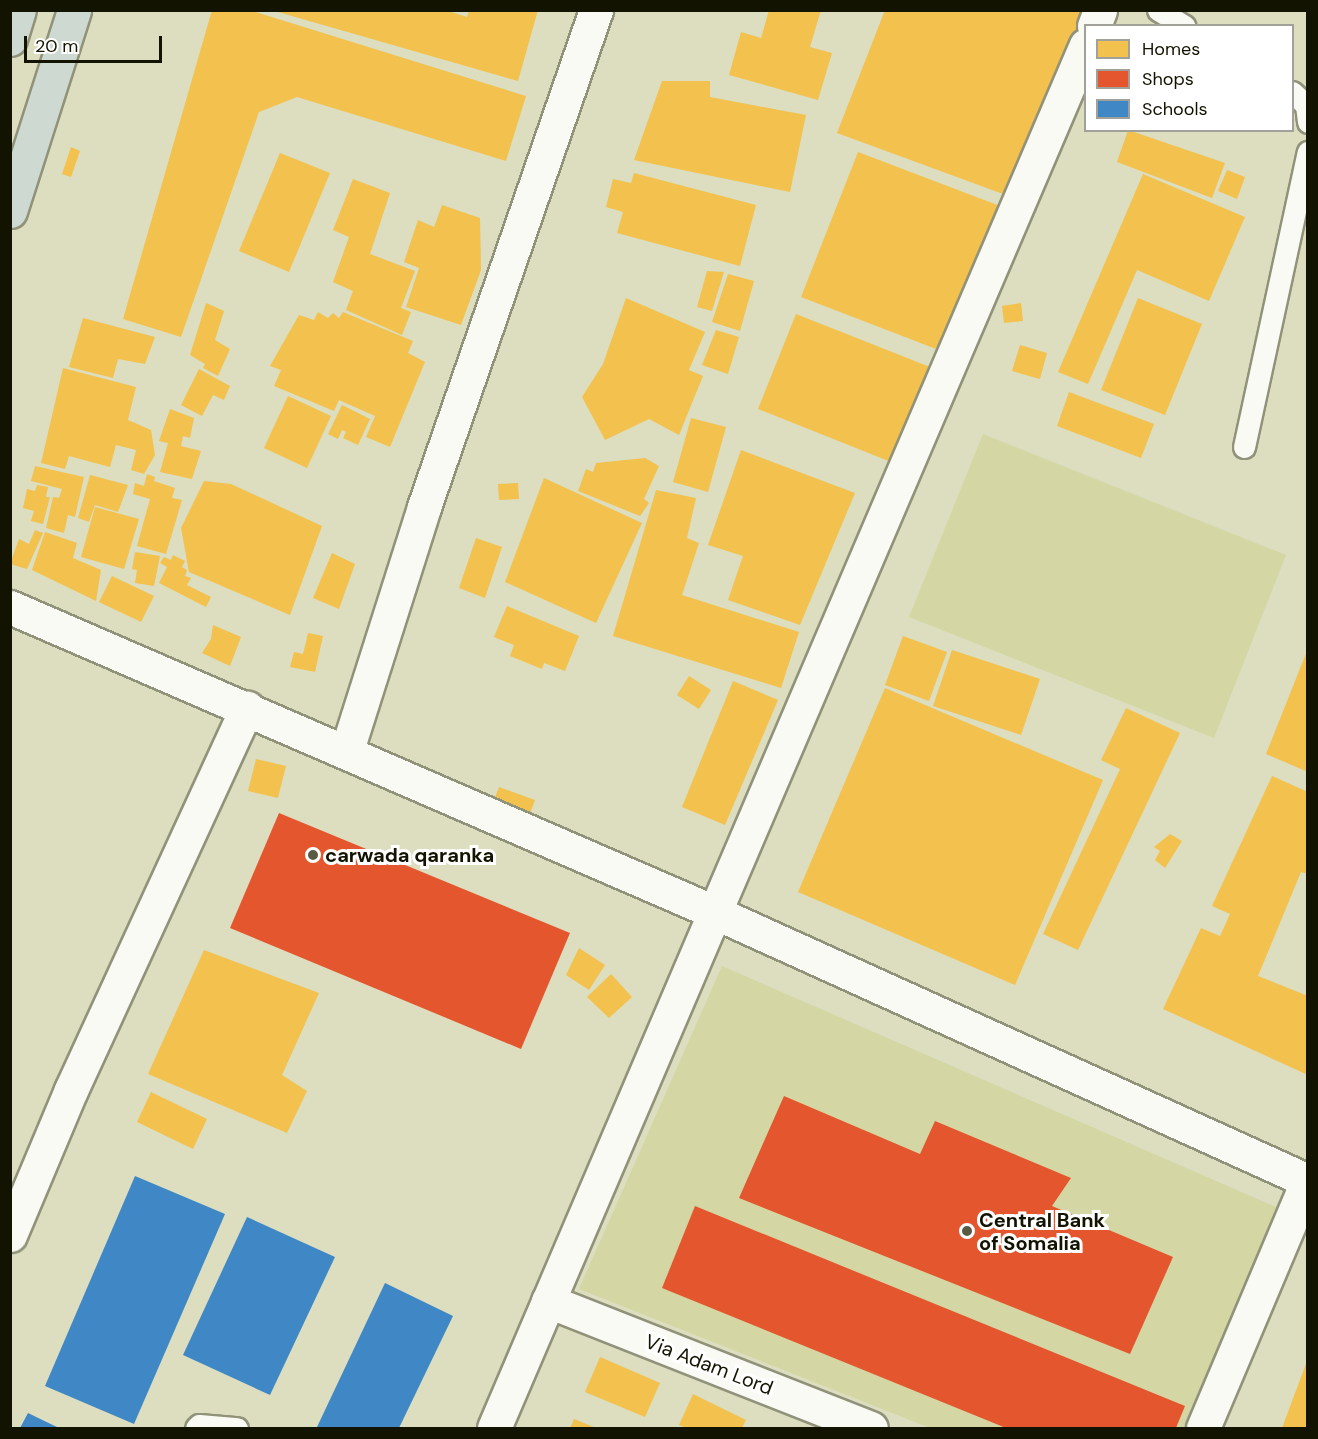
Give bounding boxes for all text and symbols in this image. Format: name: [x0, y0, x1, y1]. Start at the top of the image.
scale bar: [27, 24, 165, 62]
legend: [1084, 24, 1294, 132]
text: 20 m: [35, 34, 78, 58]
text: Homes: [1142, 37, 1200, 61]
text: Shops: [1142, 67, 1194, 91]
text: Schools: [1142, 97, 1207, 121]
place label: carwada qaranka: [325, 843, 494, 867]
marker: carwada qaranka: [306, 848, 320, 862]
place label: Central Bank of Somalia: [979, 1208, 1105, 1255]
marker: Central Bank of Somalia: [960, 1224, 974, 1238]
street label: Via Adam Lord: [642, 1330, 776, 1400]

